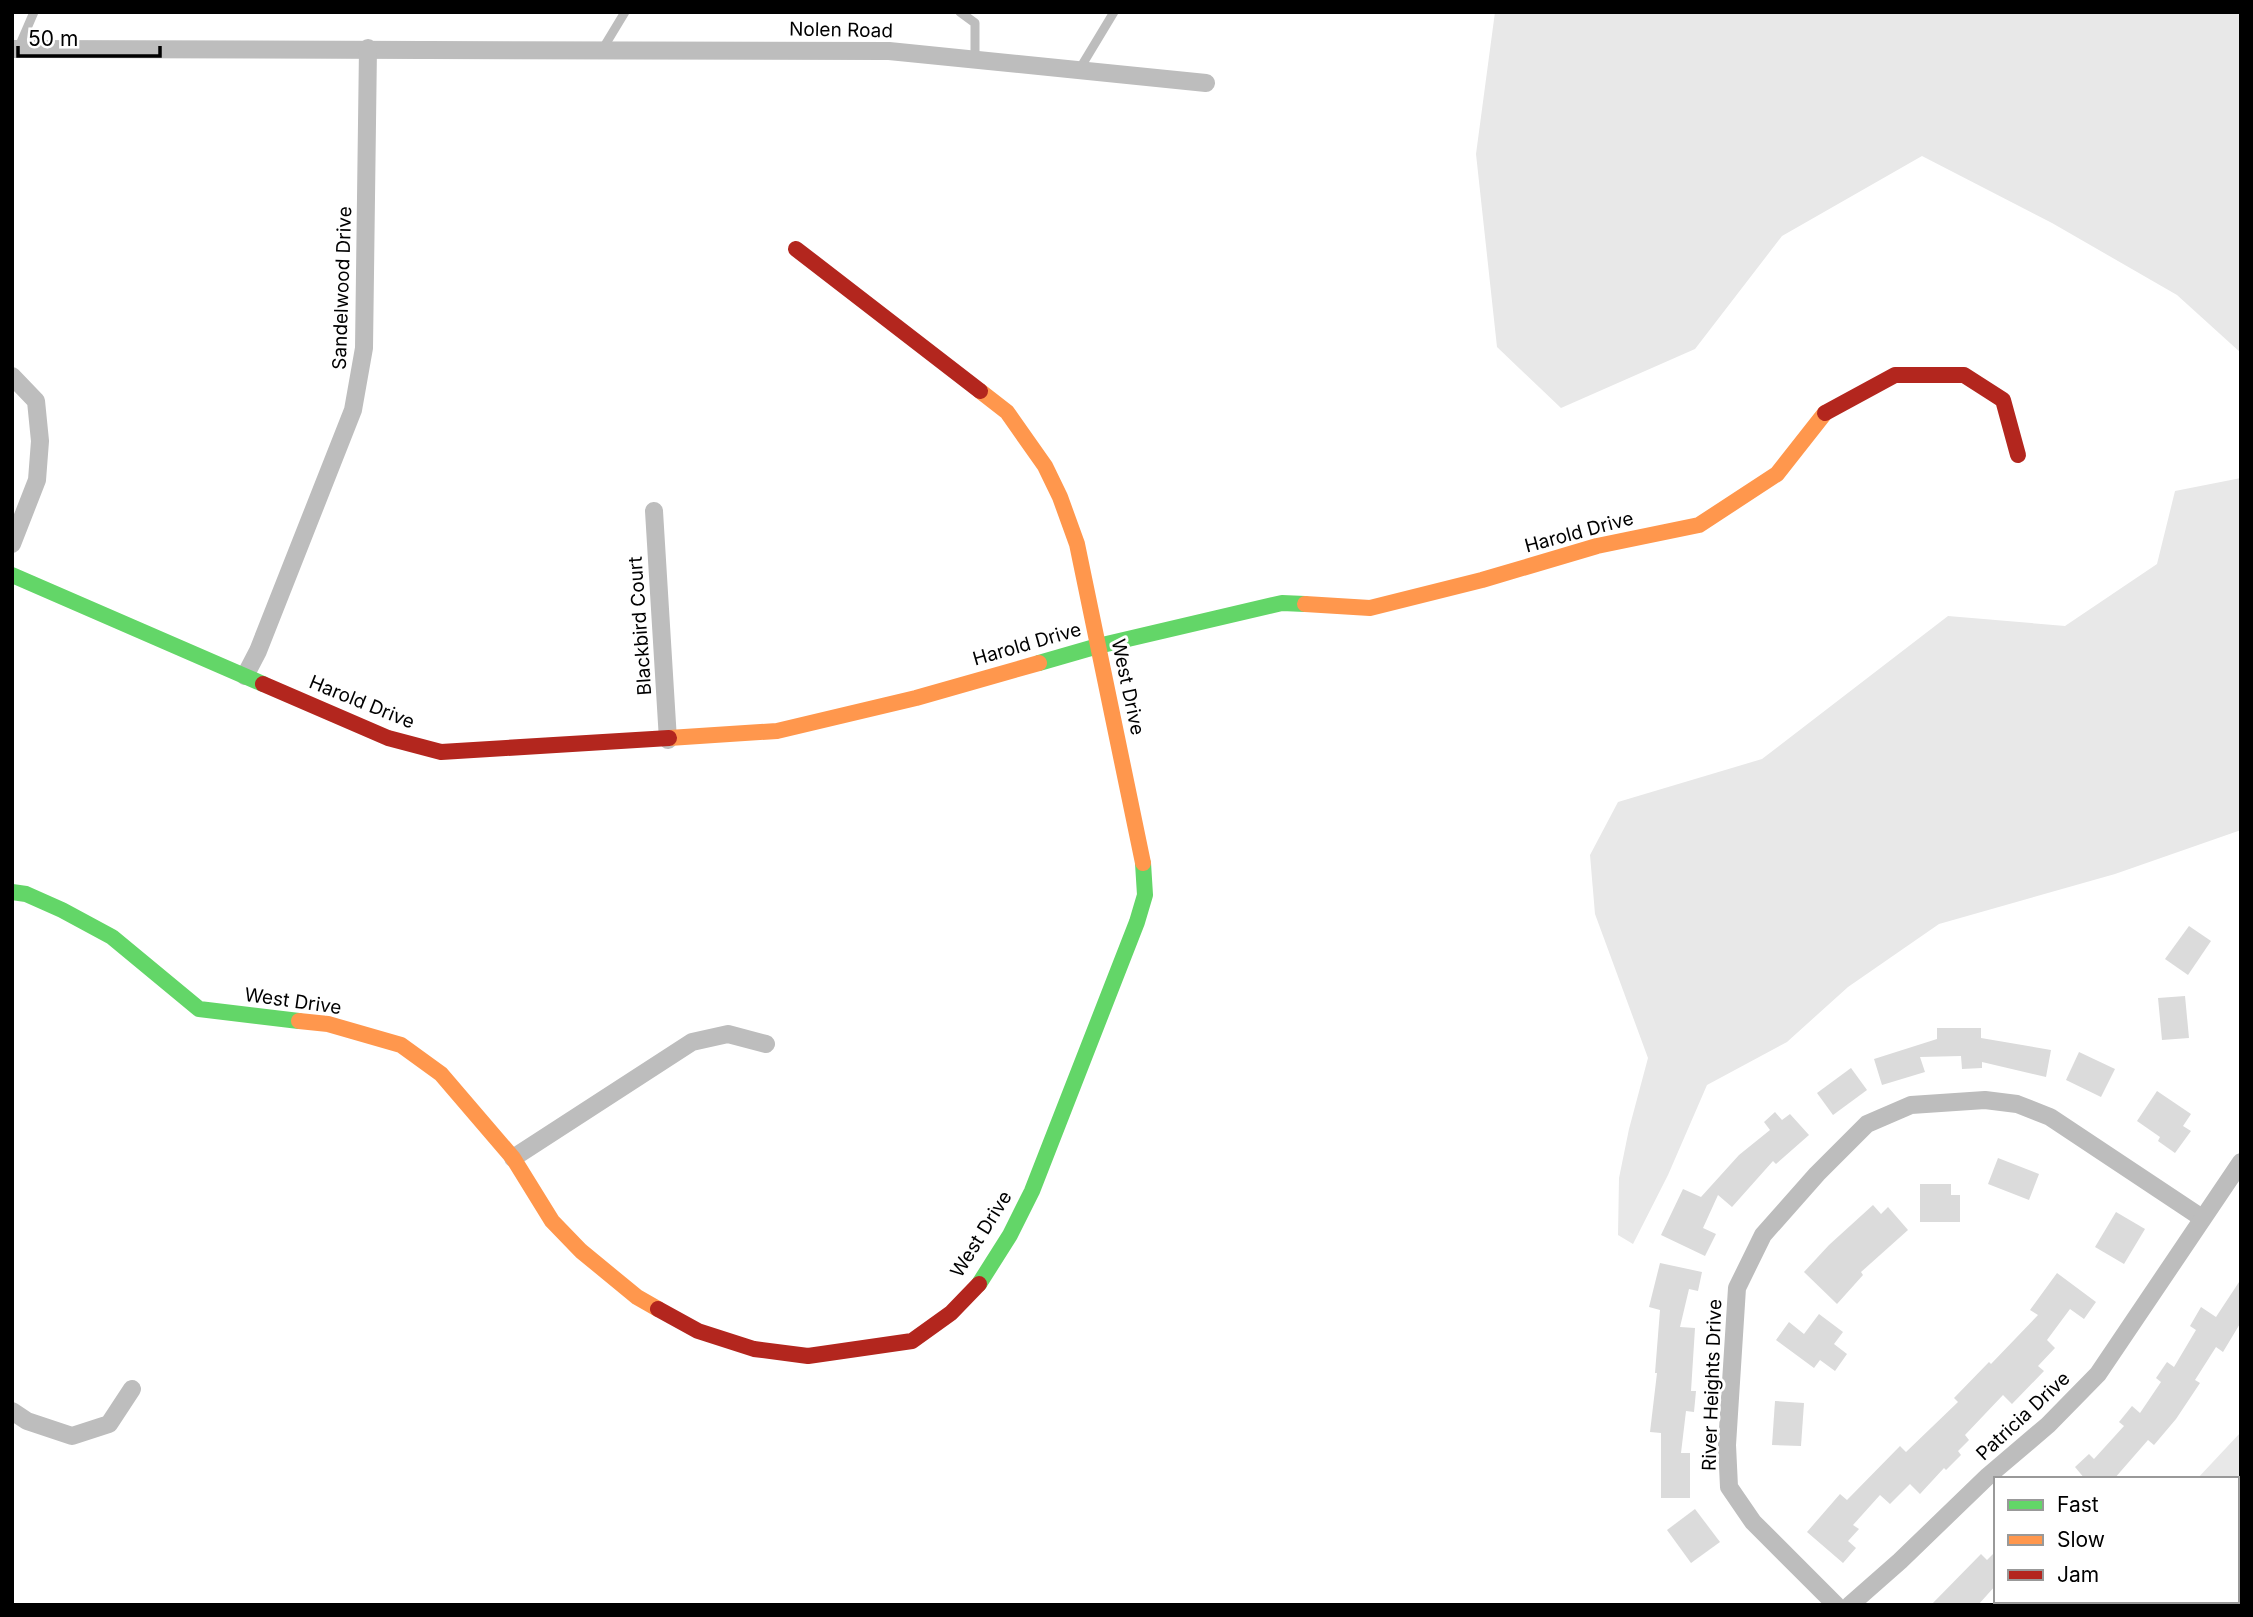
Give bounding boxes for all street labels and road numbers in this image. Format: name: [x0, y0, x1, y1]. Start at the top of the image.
street label: Nolen Road: [789, 18, 893, 42]
street label: Sandelwood Drive: [328, 206, 356, 370]
street label: Harold Drive: [1522, 506, 1636, 558]
street label: Blackbird Court: [624, 556, 656, 696]
street label: Harold Drive: [970, 618, 1084, 670]
street label: West Drive: [1107, 637, 1149, 737]
street label: Harold Drive: [306, 670, 418, 734]
street label: West Drive: [243, 983, 343, 1019]
street label: West Drive: [945, 1187, 1017, 1281]
street label: River Heights Drive: [1698, 1299, 1726, 1471]
street label: Patricia Drive: [1971, 1367, 2075, 1465]

